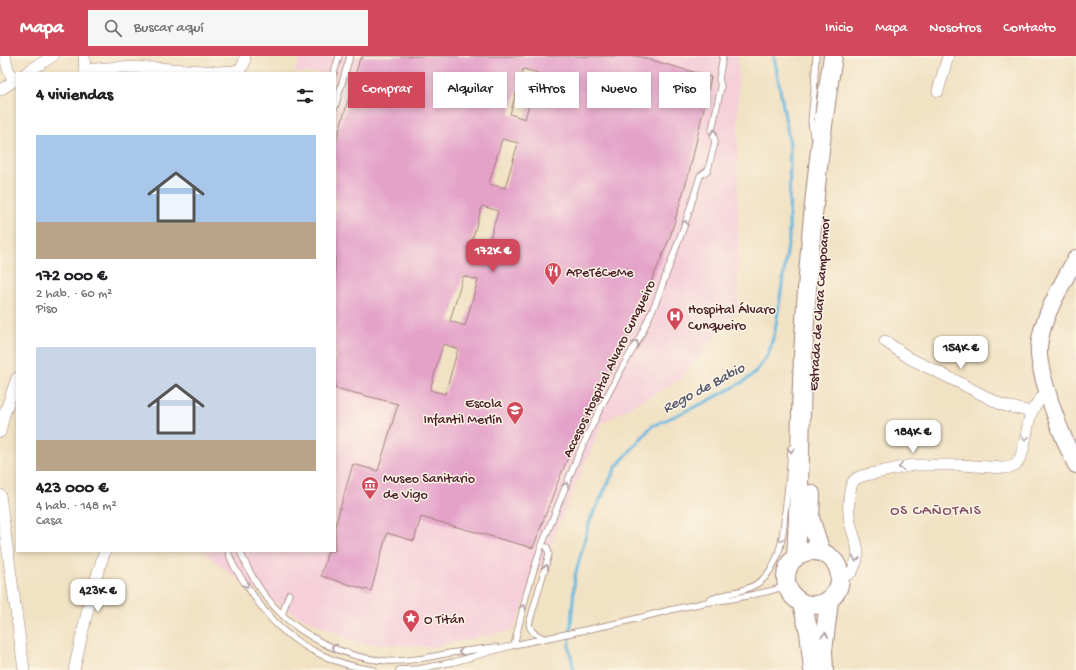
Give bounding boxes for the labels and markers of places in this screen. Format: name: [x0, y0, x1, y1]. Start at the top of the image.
pin: 172K €: [460, 239, 526, 273]
restaurant icon: APeTéCeMe: [543, 261, 563, 286]
place label: APeTéCeMe: [566, 265, 634, 282]
place label: Hospital Álvaro Cunqueiro: [688, 302, 776, 335]
hospital icon: Hospital Álvaro Cunqueiro: [665, 306, 685, 331]
pin: 154K €: [928, 336, 994, 370]
place label: Escola Infantil Merlín: [423, 396, 503, 429]
school or university icon: Escola Infantil Merlín: [505, 400, 525, 425]
pin: 184K €: [880, 420, 946, 454]
place label: Museo Sanitario de Vigo: [383, 471, 475, 504]
museum icon: Museo Sanitario de Vigo: [360, 475, 380, 500]
pin: 423K €: [65, 579, 131, 613]
place icon: O Titán: [401, 608, 421, 633]
place label: O Titán: [424, 612, 465, 629]

